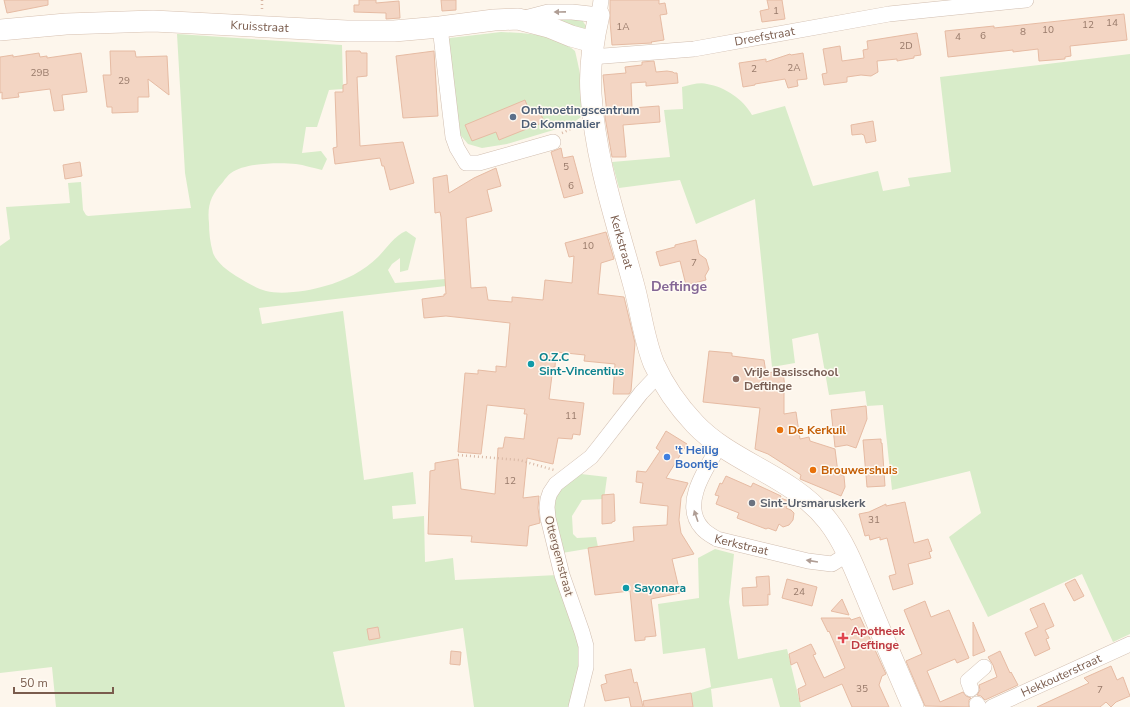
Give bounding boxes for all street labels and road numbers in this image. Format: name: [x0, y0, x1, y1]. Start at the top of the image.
street label: Kruisstraat: [230, 17, 290, 36]
street label: Dreefstraat: [733, 23, 797, 50]
street label: Kerkstraat: [606, 213, 637, 271]
street label: Ottergemstraat: [541, 514, 578, 599]
street label: Kerkstraat: [713, 531, 771, 559]
street label: Hekkouterstraat: [1018, 650, 1105, 701]

